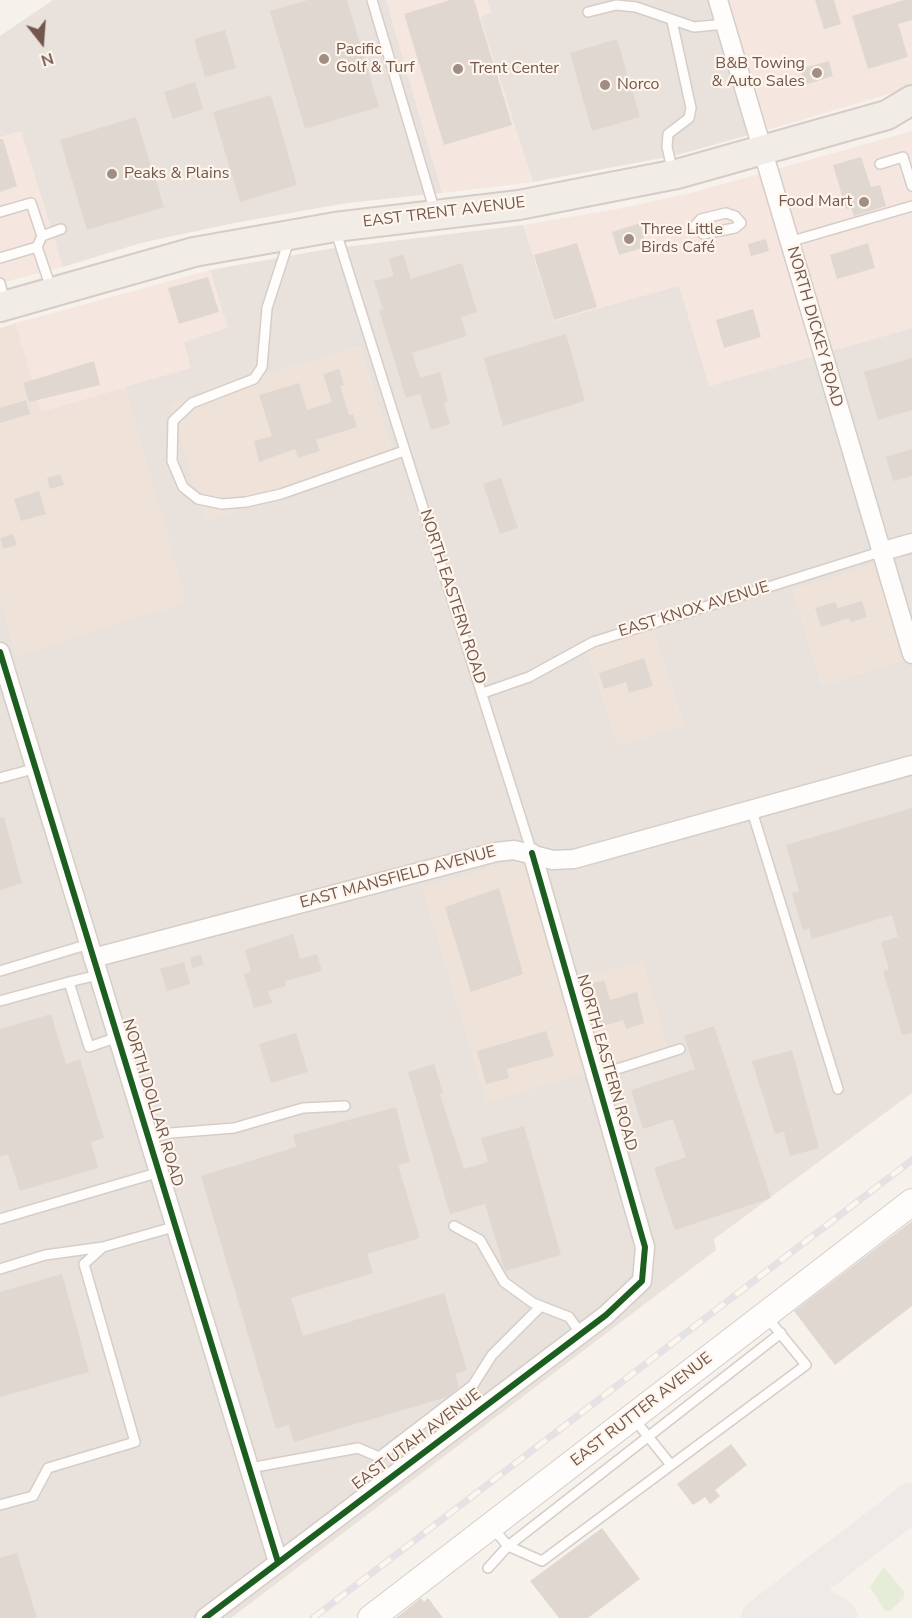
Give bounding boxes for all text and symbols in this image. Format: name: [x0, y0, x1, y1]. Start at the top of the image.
north arrow: [12, 12, 72, 72]
place label: Pacific Golf & Turf: [336, 40, 415, 78]
text: N: [38, 47, 56, 71]
marker: Pacific Golf & Turf: [317, 52, 331, 66]
place label: B&B Towing & Auto Sales: [711, 54, 805, 92]
place label: Trent Center: [470, 59, 559, 79]
marker: Trent Center: [451, 62, 465, 76]
marker: B&B Towing & Auto Sales: [810, 66, 824, 80]
place label: Norco: [617, 75, 660, 95]
marker: Norco: [598, 78, 612, 92]
place label: Peaks & Plains: [124, 164, 229, 184]
marker: Peaks & Plains: [105, 167, 119, 181]
place label: Food Mart: [778, 192, 852, 212]
street label: EAST TRENT AVENUE: [362, 194, 526, 232]
marker: Food Mart: [857, 195, 871, 209]
place label: Three Little Birds Café: [641, 220, 723, 258]
marker: Three Little Birds Café: [622, 232, 636, 246]
street label: NORTH DICKEY ROAD: [782, 244, 846, 410]
street label: NORTH EASTERN ROAD: [415, 507, 489, 687]
street label: EAST KNOX AVENUE: [617, 578, 771, 642]
street label: EAST MANSFIELD AVENUE: [298, 843, 498, 913]
street label: NORTH EASTERN ROAD: [572, 973, 640, 1153]
street label: NORTH DOLLAR ROAD: [117, 1017, 187, 1189]
street label: EAST RUTTER AVENUE: [568, 1349, 716, 1471]
street label: EAST UTAH AVENUE: [349, 1385, 485, 1495]

